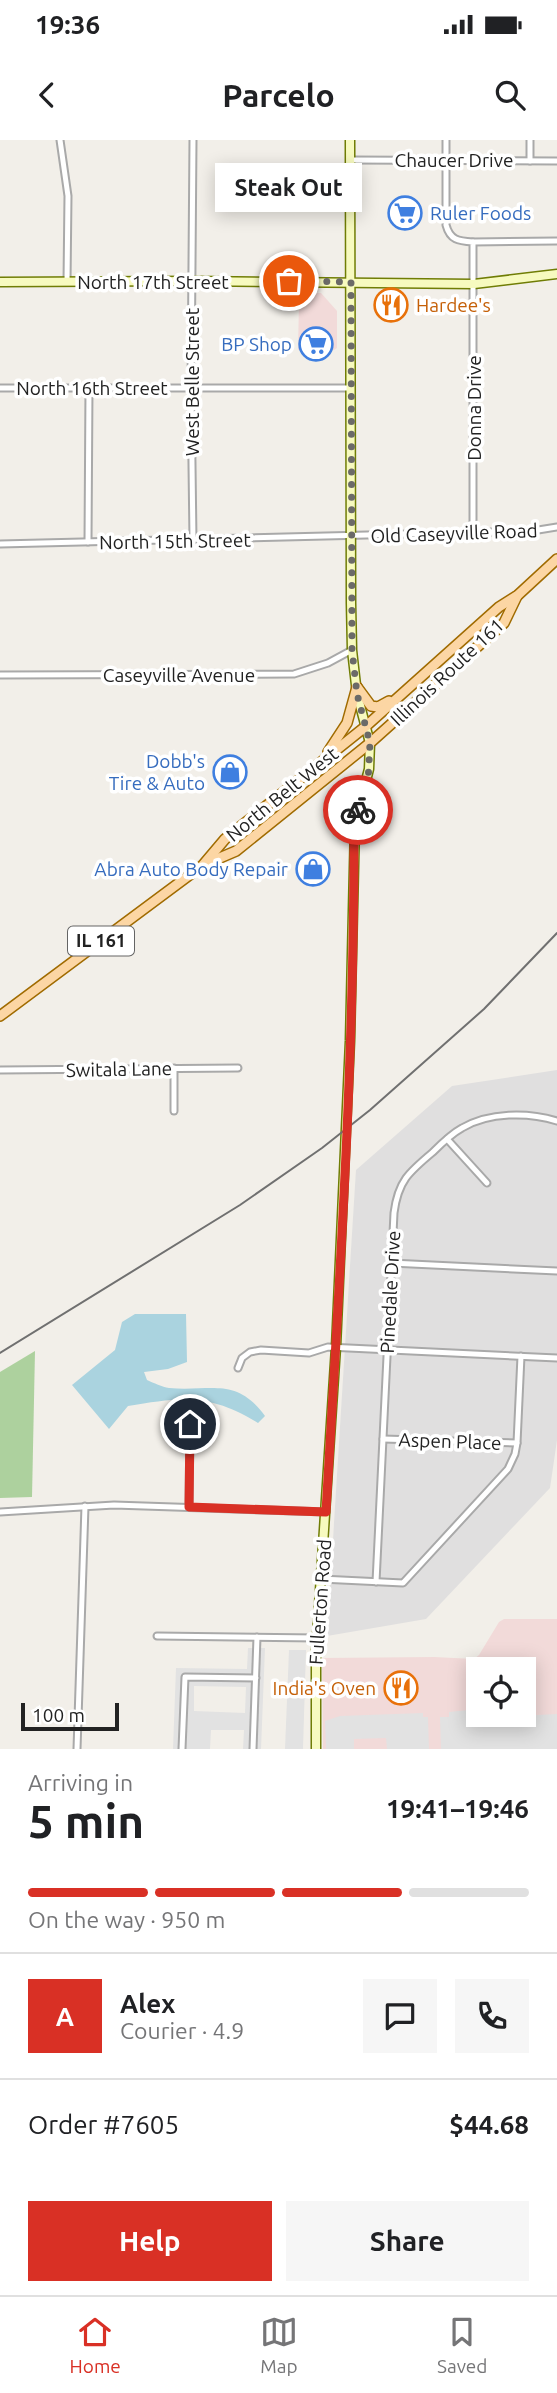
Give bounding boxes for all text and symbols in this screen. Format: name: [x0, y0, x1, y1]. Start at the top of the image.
text: 19:36: [35, 10, 100, 39]
icon: back: [28, 76, 66, 114]
icon: search: [491, 76, 529, 114]
text: Parcelo: [222, 77, 335, 113]
street label: Chaucer Drive: [395, 149, 513, 171]
callout: Steak Out: [216, 162, 362, 211]
text: Steak Out: [234, 175, 343, 200]
supermarket icon: Ruler Foods: [386, 194, 424, 232]
place label: Ruler Foods: [430, 202, 531, 224]
pin: [259, 251, 319, 311]
icon: bag: [270, 262, 308, 300]
street label: North 17th Street: [77, 271, 229, 293]
restaurant icon: Hardee's: [372, 286, 410, 324]
place label: Hardee's: [416, 294, 491, 316]
street label: West Belle Street: [181, 307, 203, 456]
supermarket icon: BP Shop: [297, 325, 335, 363]
place label: BP Shop: [221, 333, 292, 355]
street label: Donna Drive: [463, 355, 485, 461]
street label: North 16th Street: [16, 377, 168, 399]
street label: Old Caseyville Road: [370, 519, 538, 547]
street label: North 15th Street: [99, 529, 252, 553]
street label: Illinois Route 161: [386, 614, 508, 730]
street label: Caseyville Avenue: [103, 664, 255, 686]
street label: North Belt West: [222, 742, 343, 846]
place label: Dobb's Tire & Auto: [109, 750, 205, 794]
shop icon: Dobb's Tire & Auto: [211, 753, 249, 791]
courier: [323, 775, 393, 845]
icon: bike: [339, 791, 377, 829]
shop icon: Abra Auto Body Repair: [294, 850, 332, 888]
place label: Abra Auto Body Repair: [94, 858, 288, 880]
road number: IL 161: [68, 926, 134, 956]
street label: Switala Lane: [66, 1057, 172, 1081]
street label: Pinedale Drive: [376, 1230, 404, 1354]
pin: [160, 1394, 220, 1454]
icon: home: [171, 1405, 209, 1443]
street label: Aspen Place: [398, 1428, 502, 1454]
street label: Fullerton Road: [305, 1539, 335, 1665]
map controls: [466, 1657, 536, 1727]
button: locate: [466, 1657, 536, 1727]
restaurant icon: India's Oven: [382, 1669, 420, 1707]
place label: India's Oven: [273, 1677, 376, 1699]
scale bar: [21, 1700, 119, 1732]
text: 100 m: [32, 1704, 85, 1726]
text: Arriving in: [28, 1770, 133, 1795]
text: 19:41–19:46: [386, 1794, 529, 1823]
text: 5 min: [28, 1795, 144, 1847]
text: On the way · 950 m: [28, 1907, 225, 1932]
button: chat: [363, 1979, 437, 2053]
button: phone: [455, 1979, 529, 2053]
text: Alex: [120, 1989, 175, 2018]
text: A: [56, 2002, 74, 2031]
text: Courier · 4.9: [120, 2018, 244, 2043]
text: Order #7605: [28, 2110, 179, 2139]
text: $44.68: [449, 2110, 529, 2139]
button: Help: [28, 2201, 272, 2281]
button: Share: [286, 2201, 529, 2281]
tab: Home: [70, 2313, 121, 2377]
tab: Map: [260, 2313, 298, 2377]
tab: Saved: [437, 2313, 487, 2377]

